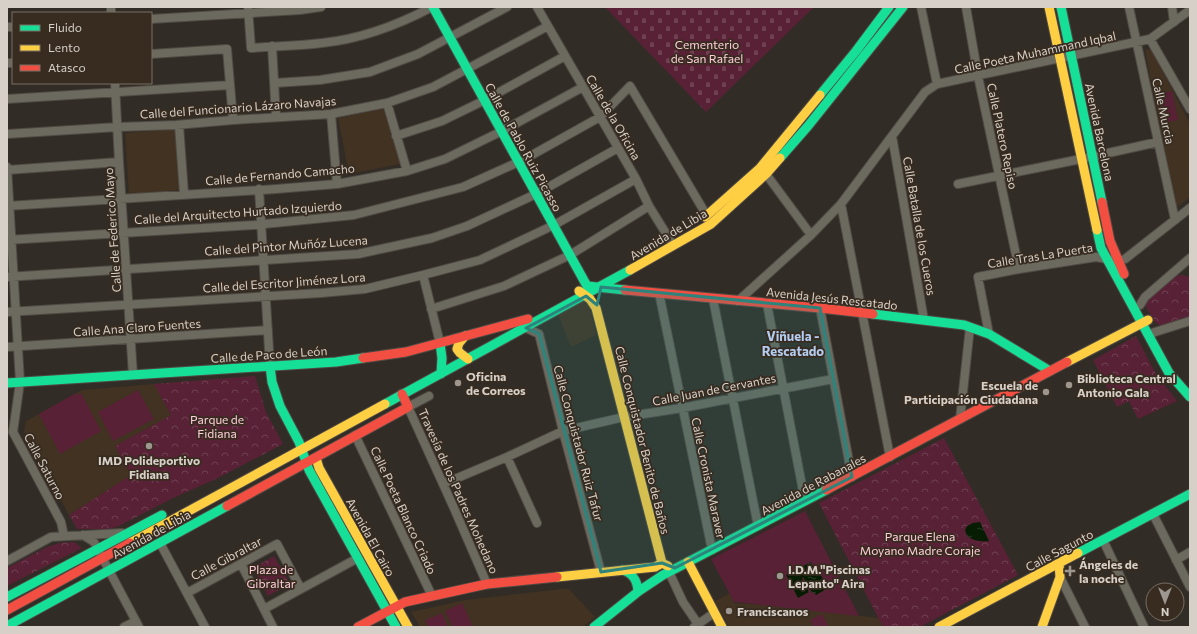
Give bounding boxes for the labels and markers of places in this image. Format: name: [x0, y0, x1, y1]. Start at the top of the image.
place label: Oficina de Correos: [466, 369, 526, 397]
place label: Biblioteca Central Antonio Gala: [1077, 371, 1176, 399]
marker: Oficina de Correos: [453, 378, 463, 388]
place label: Escuela de Participación Ciudadana: [904, 378, 1038, 406]
marker: Biblioteca Central Antonio Gala: [1064, 380, 1074, 390]
marker: Escuela de Participación Ciudadana: [1041, 387, 1051, 397]
marker: IMD Polideportivo Fidiana: [144, 441, 154, 451]
place label: IMD Polideportivo Fidiana: [98, 453, 200, 481]
place label: Ángeles de la noche: [1079, 557, 1138, 585]
place label: I.D.M."Piscinas Lepanto" Aira: [788, 562, 871, 590]
marker: Ángeles de la noche: [1064, 565, 1076, 577]
marker: I.D.M."Piscinas Lepanto" Aira: [775, 571, 785, 581]
place label: Franciscanos: [737, 604, 809, 618]
marker: Franciscanos: [724, 606, 734, 616]

